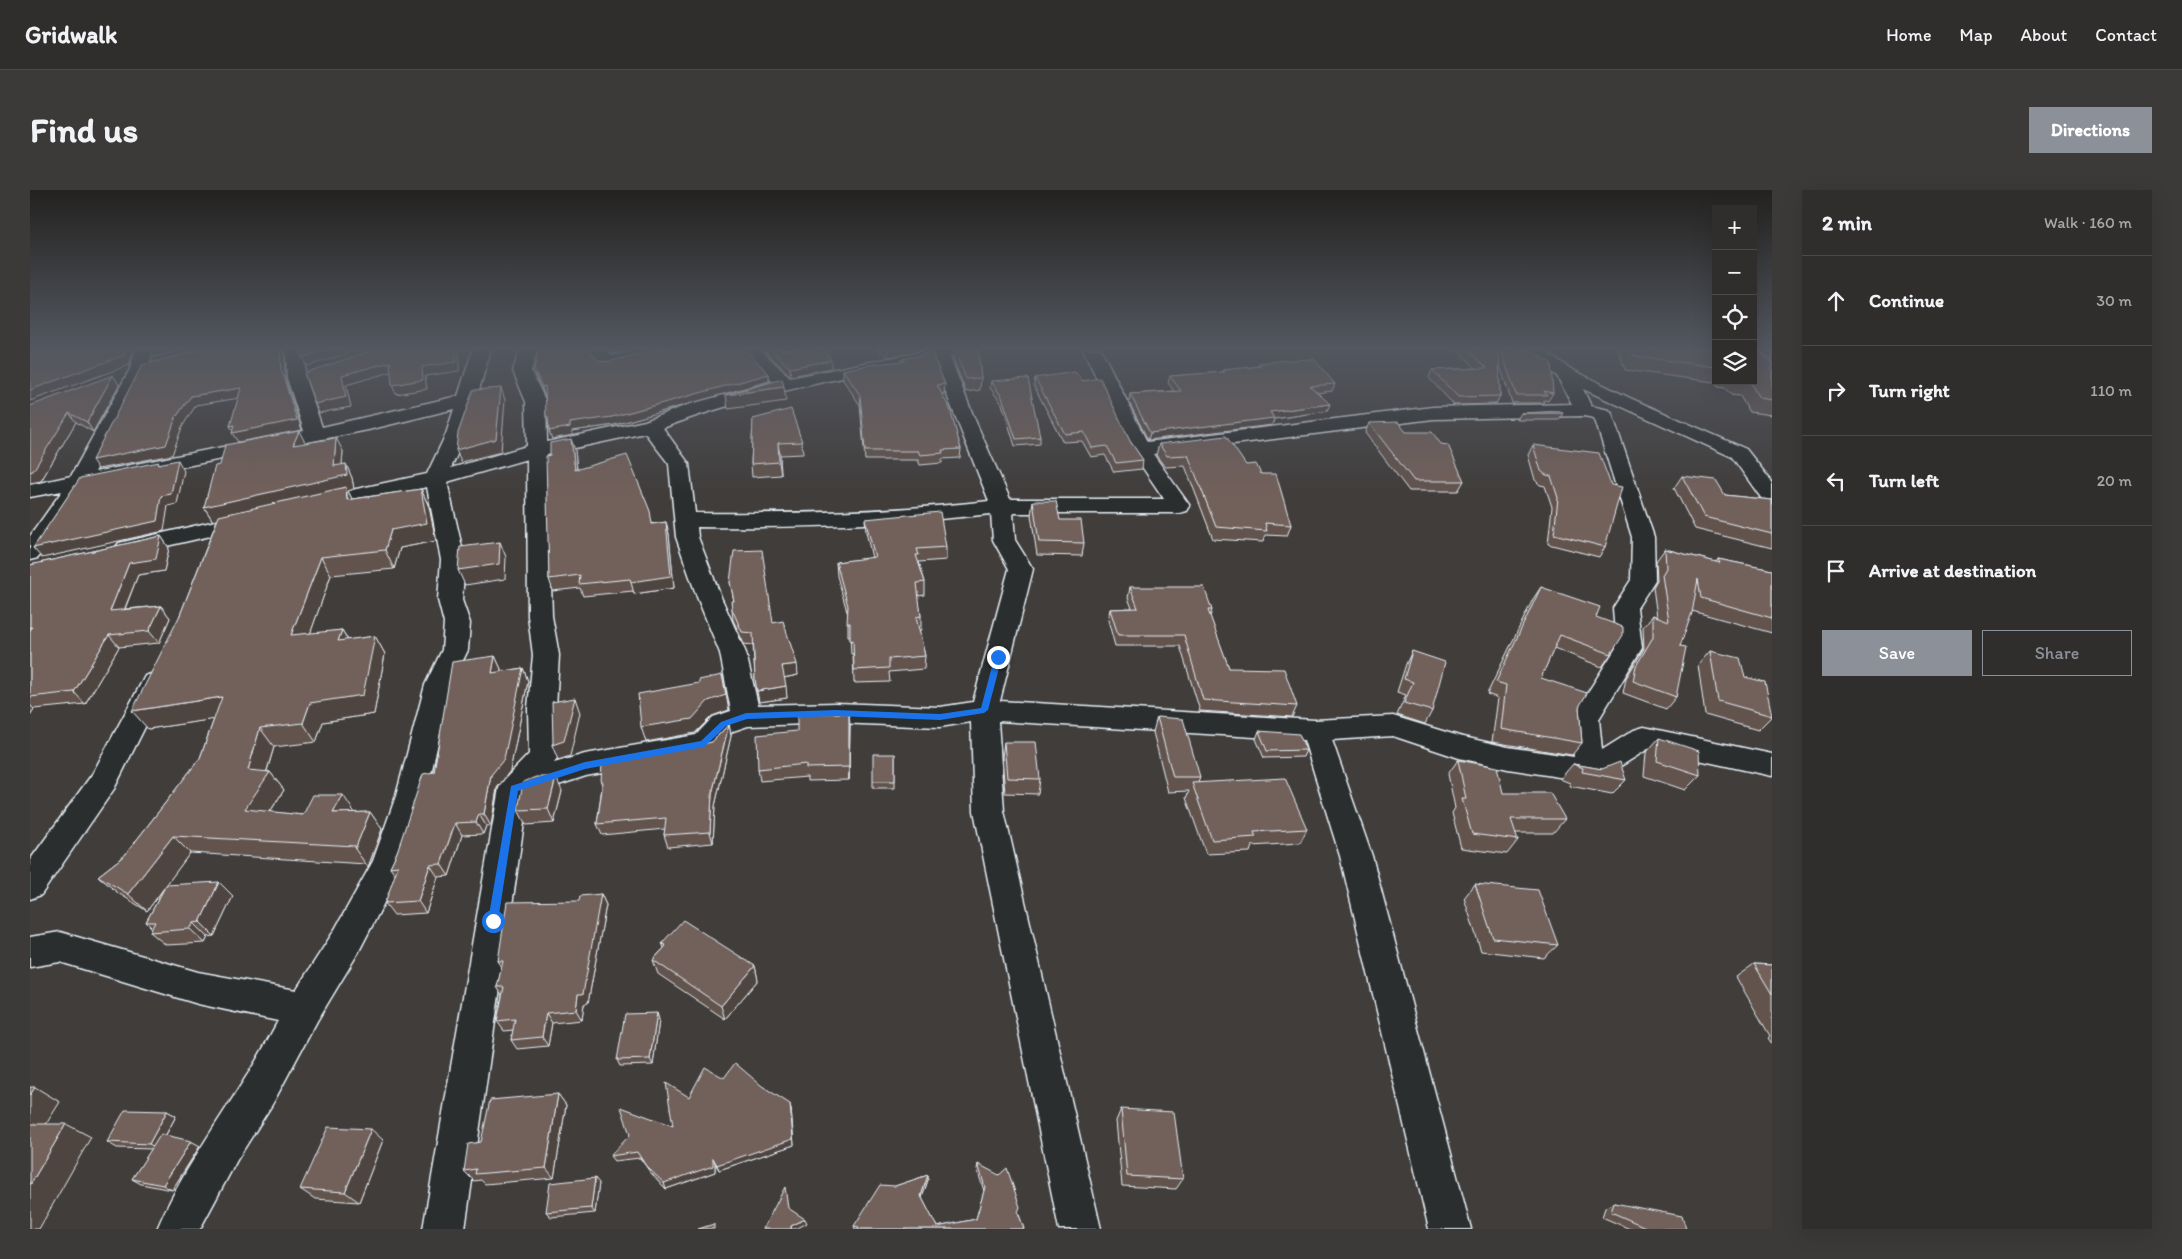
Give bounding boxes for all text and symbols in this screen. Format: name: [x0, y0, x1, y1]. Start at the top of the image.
text: Gridwalk: [25, 20, 117, 49]
text: Home: [1886, 24, 1932, 46]
text: Map: [1960, 24, 1993, 46]
text: About: [2021, 24, 2067, 46]
text: Contact: [2095, 24, 2157, 46]
button: Directions: [2029, 107, 2152, 153]
text: Find us: [30, 109, 138, 151]
map controls: [1712, 205, 1757, 385]
button: +: [1712, 205, 1757, 250]
text: 2 min: [1822, 210, 1872, 235]
text: Walk · 160 m: [2044, 213, 2132, 232]
button: −: [1712, 250, 1757, 295]
icon: ahead: [1822, 287, 1850, 315]
text: Continue: [1869, 289, 1944, 312]
text: 30 m: [2096, 291, 2132, 310]
button: locate: [1712, 295, 1757, 340]
button: layers: [1712, 340, 1757, 385]
icon: right: [1822, 377, 1850, 405]
text: Turn right: [1869, 379, 1950, 402]
text: 110 m: [2090, 381, 2132, 400]
icon: left: [1822, 467, 1850, 495]
text: Turn left: [1869, 469, 1939, 492]
text: 20 m: [2097, 471, 2132, 490]
icon: arrive: [1822, 557, 1850, 585]
text: Arrive at destination: [1869, 559, 2036, 582]
button: Save: [1822, 630, 1972, 676]
button: Share: [1982, 630, 2132, 676]
route end: [987, 646, 1010, 669]
route start: [482, 910, 505, 933]

